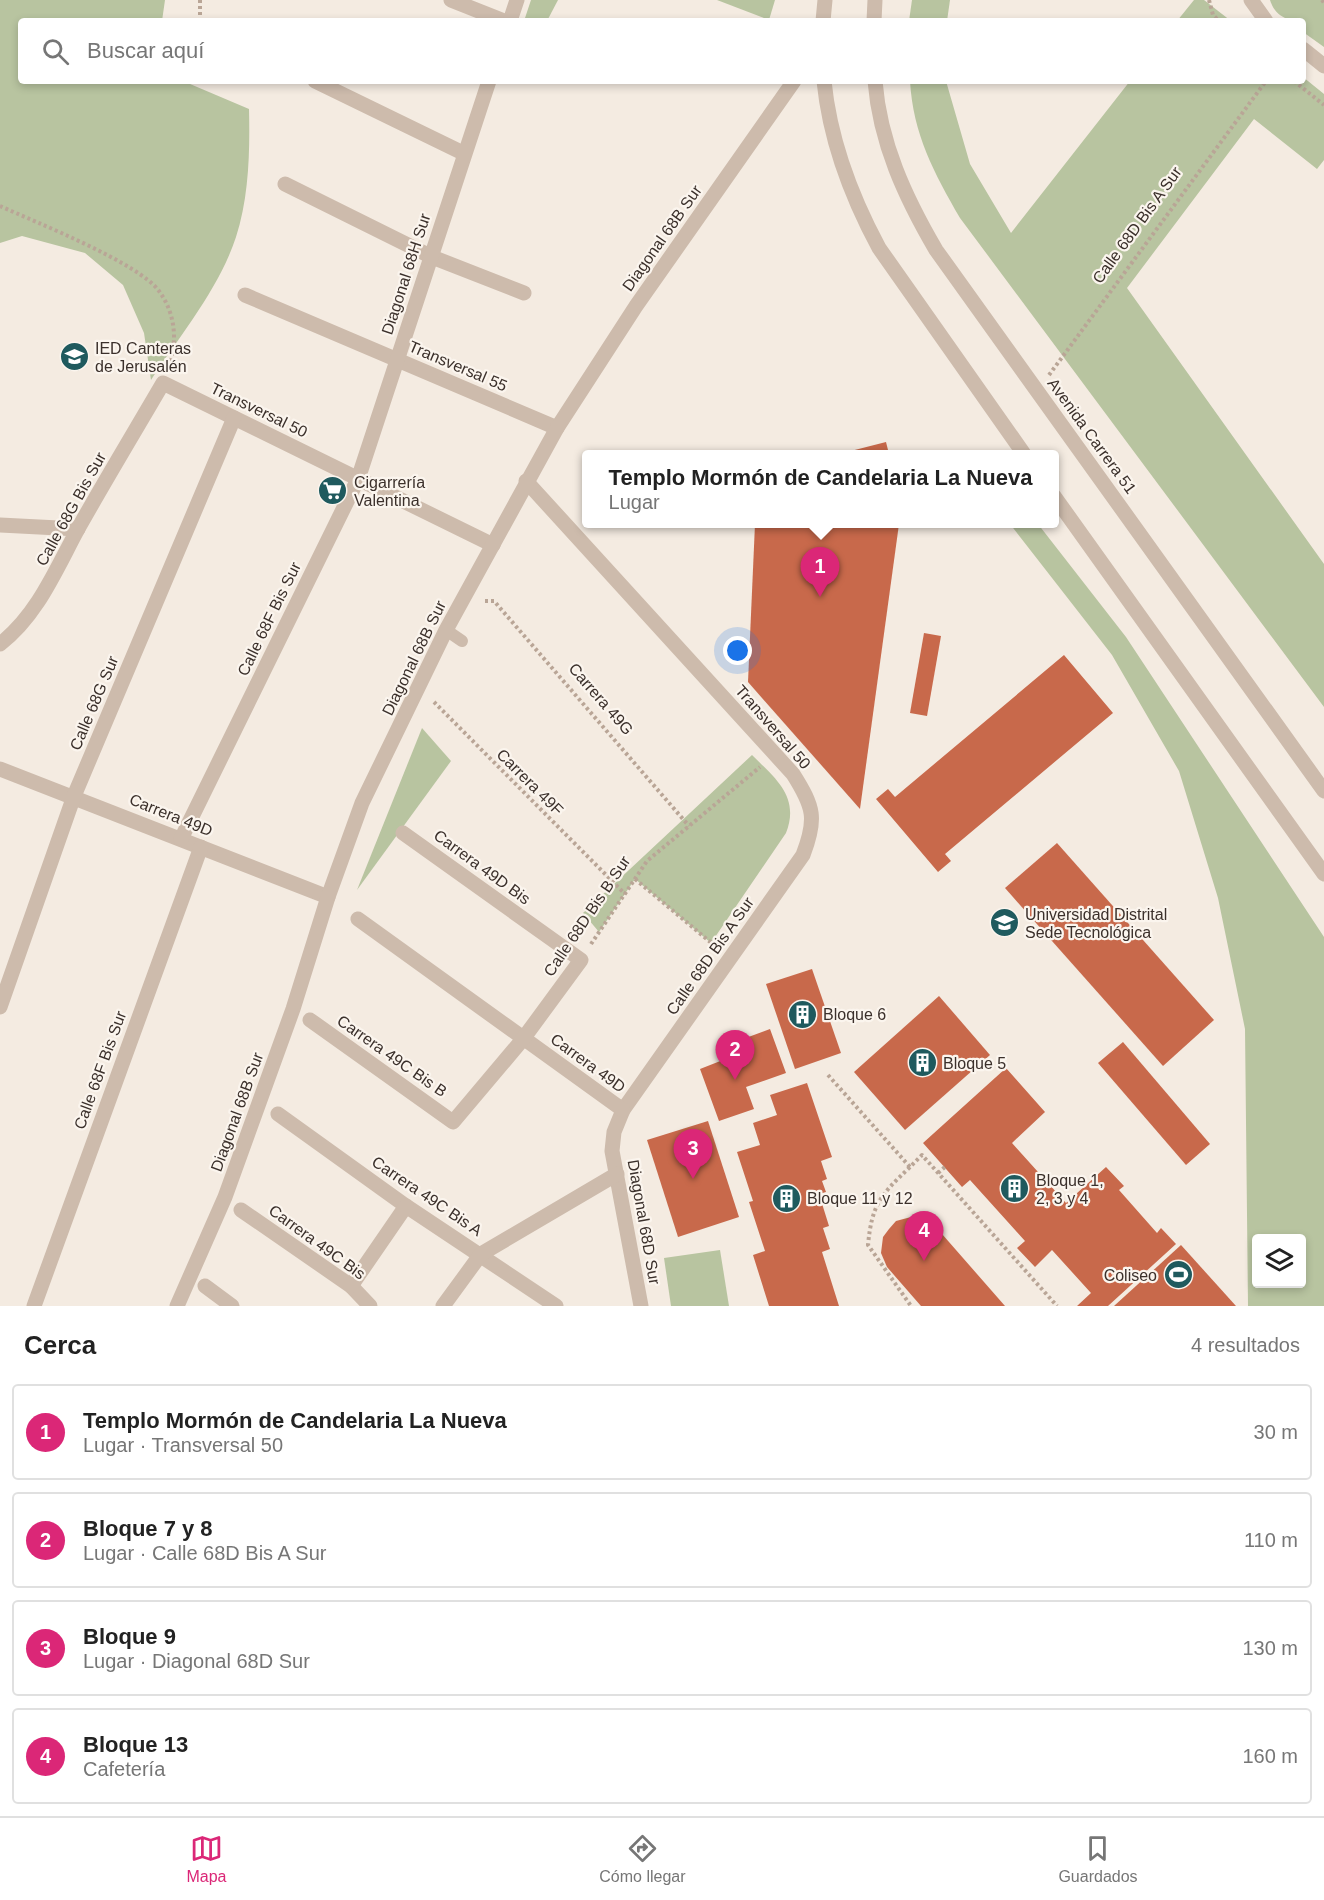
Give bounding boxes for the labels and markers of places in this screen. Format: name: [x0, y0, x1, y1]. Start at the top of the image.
place label: IED Canteras de Jerusalén: [95, 340, 191, 375]
school or university icon: IED Canteras de Jerusalén: [58, 341, 90, 373]
place label: Cigarrería Valentina: [354, 474, 425, 509]
supermarket icon: Cigarrería Valentina: [317, 475, 349, 507]
pin: 1: [800, 548, 840, 597]
place label: Universidad Distrital Sede Tecnológica: [1025, 906, 1167, 941]
school or university icon: Universidad Distrital Sede Tecnológica: [988, 907, 1020, 939]
building icon: Bloque 6: [786, 998, 818, 1030]
place label: Bloque 6: [823, 1006, 886, 1023]
pin: 2: [716, 1030, 754, 1080]
building icon: Bloque 5: [906, 1047, 938, 1079]
place label: Bloque 5: [943, 1055, 1006, 1072]
pin: 3: [674, 1130, 712, 1179]
place label: Bloque 1, 2, 3 y 4: [1036, 1172, 1104, 1207]
building icon: Bloque 1, 2, 3 y 4: [999, 1173, 1031, 1205]
building icon: Bloque 11 y 12: [770, 1182, 802, 1214]
place label: Bloque 11 y 12: [807, 1190, 913, 1207]
pin: 4: [904, 1212, 944, 1261]
sports icon: Coliseo: [1162, 1259, 1194, 1291]
place label: Coliseo: [1104, 1267, 1157, 1284]

